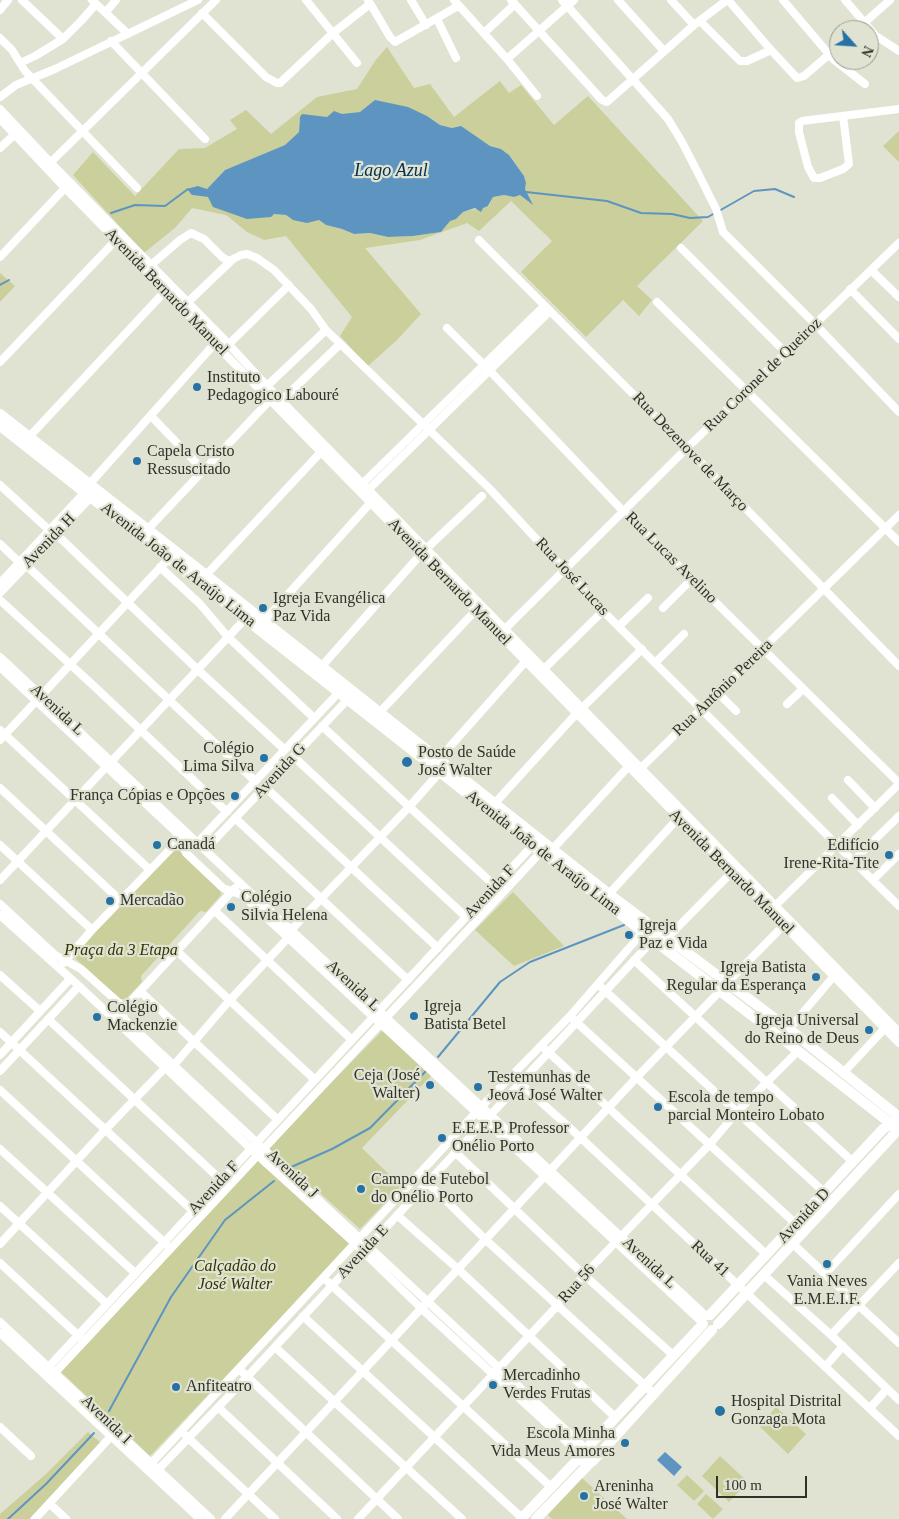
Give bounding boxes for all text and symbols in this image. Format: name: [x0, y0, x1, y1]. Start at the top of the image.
north arrow: [829, 20, 879, 70]
text: N: [858, 44, 876, 59]
water label: Lago Azul: [354, 160, 428, 182]
street label: Avenida Bernardo Manuel: [100, 224, 232, 360]
street label: Rua Coronel de Queiroz: [700, 314, 826, 436]
place label: Instituto Pedagogico Labouré: [207, 368, 339, 406]
marker: Instituto Pedagogico Labouré: [191, 381, 203, 393]
street label: Rua Dezenove de Março: [628, 388, 752, 516]
place label: Capela Cristo Ressuscitado: [147, 442, 235, 480]
marker: Capela Cristo Ressuscitado: [131, 455, 143, 467]
street label: Avenida João de Araújo Lima: [97, 498, 259, 632]
street label: Rua Lucas Avelino: [621, 508, 721, 608]
street label: Avenida H: [18, 510, 80, 572]
street label: Avenida Bernardo Manuel: [383, 514, 515, 650]
street label: Rua José Lucas: [531, 534, 613, 620]
place label: Igreja Evangélica Paz Vida: [273, 589, 385, 627]
marker: Igreja Evangélica Paz Vida: [257, 602, 269, 614]
street label: Rua Antônio Pereira: [669, 635, 777, 741]
street label: Avenida L: [26, 680, 88, 740]
place label: Colégio Lima Silva: [183, 739, 254, 777]
street label: Avenida G: [250, 739, 310, 803]
place label: Posto de Saúde José Walter: [418, 743, 516, 781]
marker: Colégio Lima Silva: [258, 752, 270, 764]
marker: Posto de Saúde José Walter: [400, 755, 414, 769]
place label: França Cópias e Opções: [70, 786, 225, 806]
street label: Avenida João de Araújo Lima: [462, 786, 624, 920]
marker: França Cópias e Opções: [229, 790, 241, 802]
street label: Avenida Bernardo Manuel: [664, 805, 798, 939]
place label: Canadá: [167, 835, 215, 855]
place label: Edifício Irene-Rita-Tite: [784, 836, 879, 874]
marker: Canadá: [151, 839, 163, 851]
marker: Edifício Irene-Rita-Tite: [883, 849, 895, 861]
street label: Avenida F: [461, 861, 519, 923]
place label: Colégio Silvia Helena: [241, 888, 328, 926]
place label: Mercadão: [120, 891, 184, 911]
marker: Mercadão: [104, 895, 116, 907]
marker: Colégio Silvia Helena: [225, 901, 237, 913]
place label: Igreja Paz e Vida: [639, 916, 707, 954]
marker: Igreja Paz e Vida: [623, 929, 635, 941]
park label: Praça da 3 Etapa: [64, 941, 178, 961]
street label: Avenida L: [322, 956, 384, 1016]
place label: Igreja Batista Regular da Esperança: [667, 958, 806, 996]
marker: Igreja Batista Regular da Esperança: [810, 971, 822, 983]
place label: Igreja Batista Betel: [424, 997, 506, 1035]
place label: Colégio Mackenzie: [107, 998, 177, 1036]
marker: Igreja Batista Betel: [408, 1010, 420, 1022]
marker: Colégio Mackenzie: [91, 1011, 103, 1023]
place label: Igreja Universal do Reino de Deus: [745, 1011, 859, 1049]
marker: Igreja Universal do Reino de Deus: [863, 1024, 875, 1036]
place label: Ceja (José Walter): [354, 1066, 420, 1104]
place label: Testemunhas de Jeová José Walter: [488, 1068, 602, 1106]
marker: Ceja (José Walter): [424, 1079, 436, 1091]
marker: Testemunhas de Jeová José Walter: [472, 1081, 484, 1093]
place label: Escola de tempo parcial Monteiro Lobato: [668, 1088, 824, 1126]
marker: Escola de tempo parcial Monteiro Lobato: [652, 1101, 664, 1113]
place label: E.E.E.P. Professor Onélio Porto: [452, 1119, 569, 1157]
marker: E.E.E.P. Professor Onélio Porto: [436, 1132, 448, 1144]
street label: Avenida J: [262, 1145, 322, 1203]
street label: Avenida F: [185, 1157, 243, 1219]
place label: Campo de Futebol do Onélio Porto: [371, 1170, 489, 1208]
marker: Campo de Futebol do Onélio Porto: [355, 1183, 367, 1195]
street label: Avenida D: [774, 1184, 834, 1248]
street label: Avenida E: [333, 1221, 393, 1283]
street label: Avenida L: [618, 1233, 680, 1293]
street label: Rua 41: [687, 1236, 733, 1282]
park label: Calçadão do José Walter: [194, 1257, 276, 1295]
marker: Vania Neves E.M.E.I.F.: [821, 1258, 833, 1270]
street label: Rua 56: [555, 1261, 599, 1307]
place label: Vania Neves E.M.E.I.F.: [787, 1272, 867, 1310]
place label: Mercadinho Verdes Frutas: [503, 1366, 591, 1404]
place label: Anfiteatro: [186, 1377, 252, 1397]
marker: Mercadinho Verdes Frutas: [487, 1379, 499, 1391]
marker: Anfiteatro: [170, 1381, 182, 1393]
street label: Avenida I: [77, 1391, 135, 1449]
place label: Hospital Distrital Gonzaga Mota: [731, 1392, 842, 1430]
marker: Hospital Distrital Gonzaga Mota: [713, 1404, 727, 1418]
place label: Escola Minha Vida Meus Amores: [491, 1424, 615, 1462]
marker: Escola Minha Vida Meus Amores: [619, 1437, 631, 1449]
scale bar: [719, 1466, 810, 1498]
place label: Areninha José Walter: [594, 1477, 668, 1515]
text: 100 m: [724, 1477, 762, 1493]
marker: Areninha José Walter: [578, 1490, 590, 1502]

